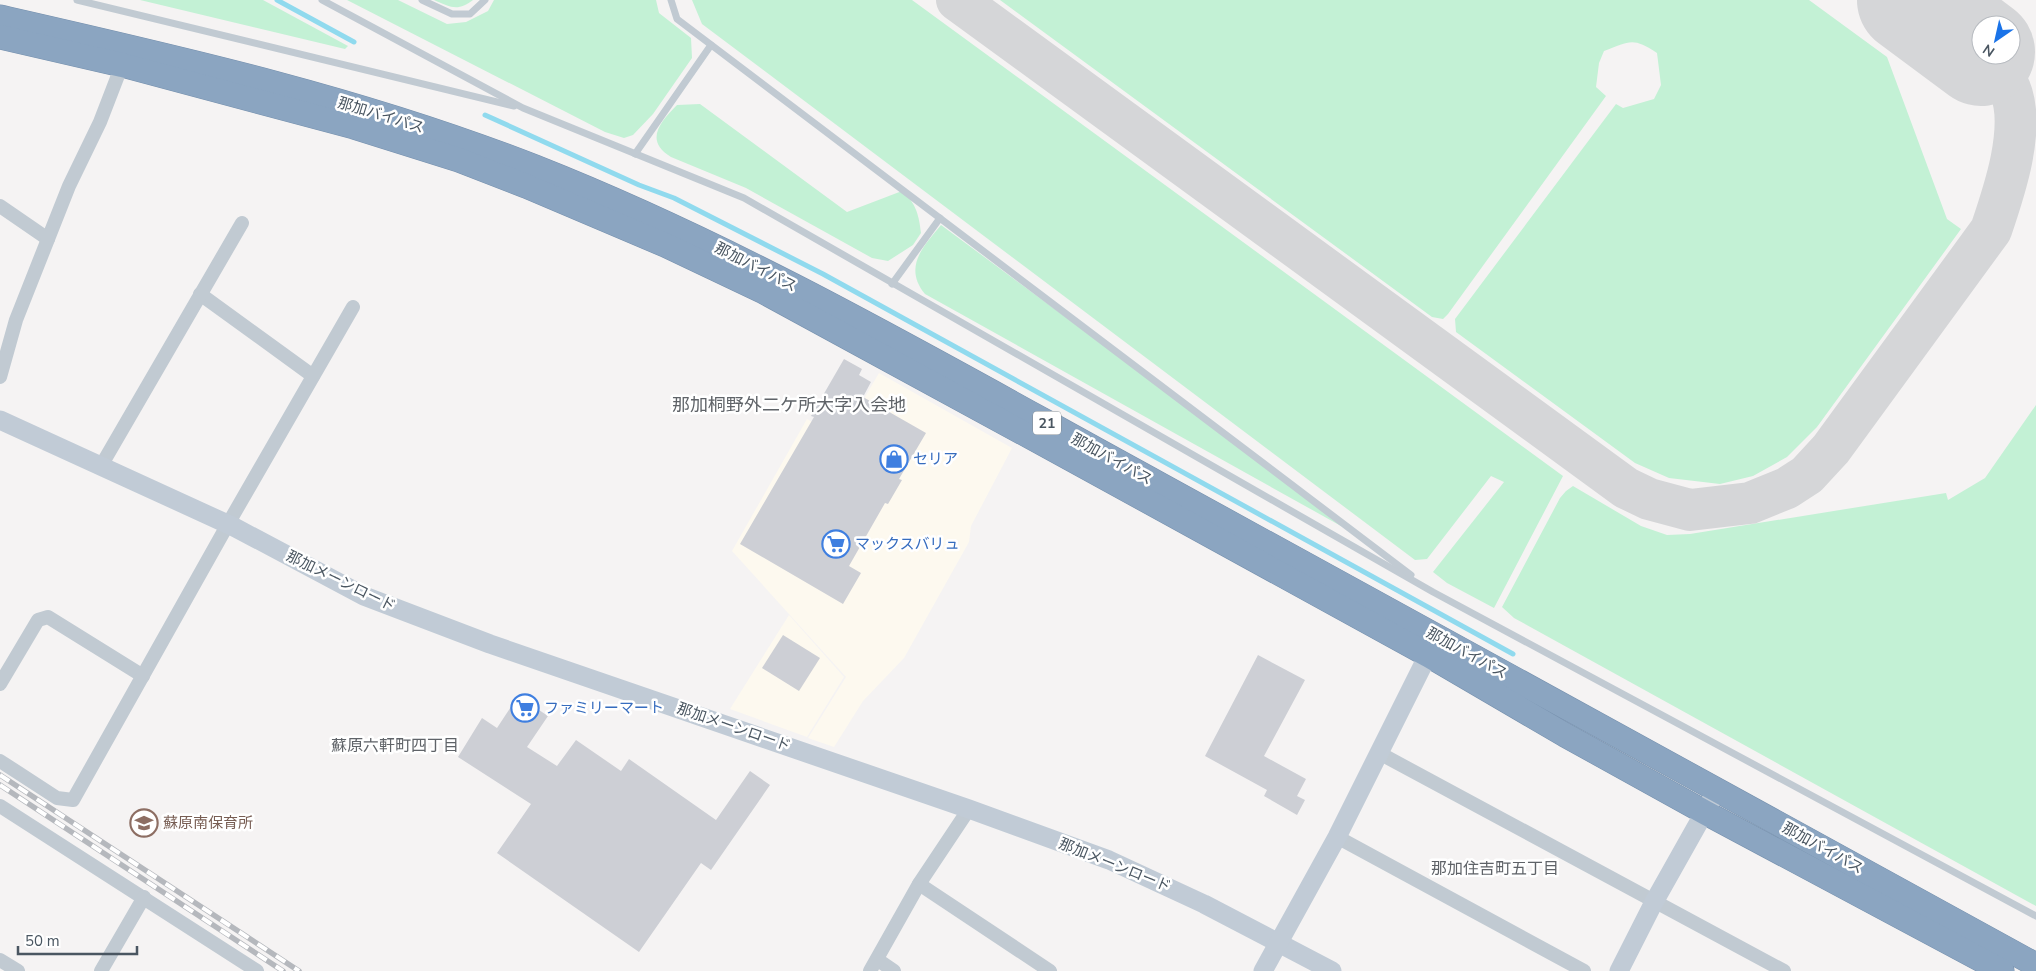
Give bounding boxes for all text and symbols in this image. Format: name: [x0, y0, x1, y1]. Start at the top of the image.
north arrow: [1971, 15, 2021, 65]
text: N: [1979, 40, 1999, 61]
street label: 那加バイパス: [335, 92, 427, 138]
street label: 那加バイパス: [711, 238, 801, 296]
district label: 那加桐野外二ケ所大字入会地: [672, 393, 906, 417]
road number: 21: [1033, 412, 1061, 434]
street label: 那加バイパス: [1068, 429, 1156, 489]
shop icon: セリア: [879, 444, 909, 474]
place label: セリア: [913, 449, 958, 469]
supermarket icon: マックスバリュ: [821, 529, 851, 559]
place label: マックスバリュ: [855, 534, 960, 554]
street label: 那加メーンロード: [283, 546, 399, 616]
street label: 那加バイパス: [1423, 623, 1511, 683]
supermarket icon: ファミリーマート: [510, 693, 540, 723]
place label: ファミリーマート: [544, 698, 664, 718]
street label: 那加メーンロード: [674, 698, 794, 756]
district label: 蘇原六軒町四丁目: [331, 735, 459, 757]
school or university icon: 蘇原南保育所: [129, 808, 159, 838]
place label: 蘇原南保育所: [163, 813, 253, 833]
street label: 那加バイパス: [1779, 818, 1867, 878]
street label: 那加メーンロード: [1056, 833, 1174, 897]
district label: 那加住吉町五丁目: [1431, 858, 1559, 880]
scale bar: [18, 924, 136, 956]
text: 50 m: [25, 931, 60, 951]

